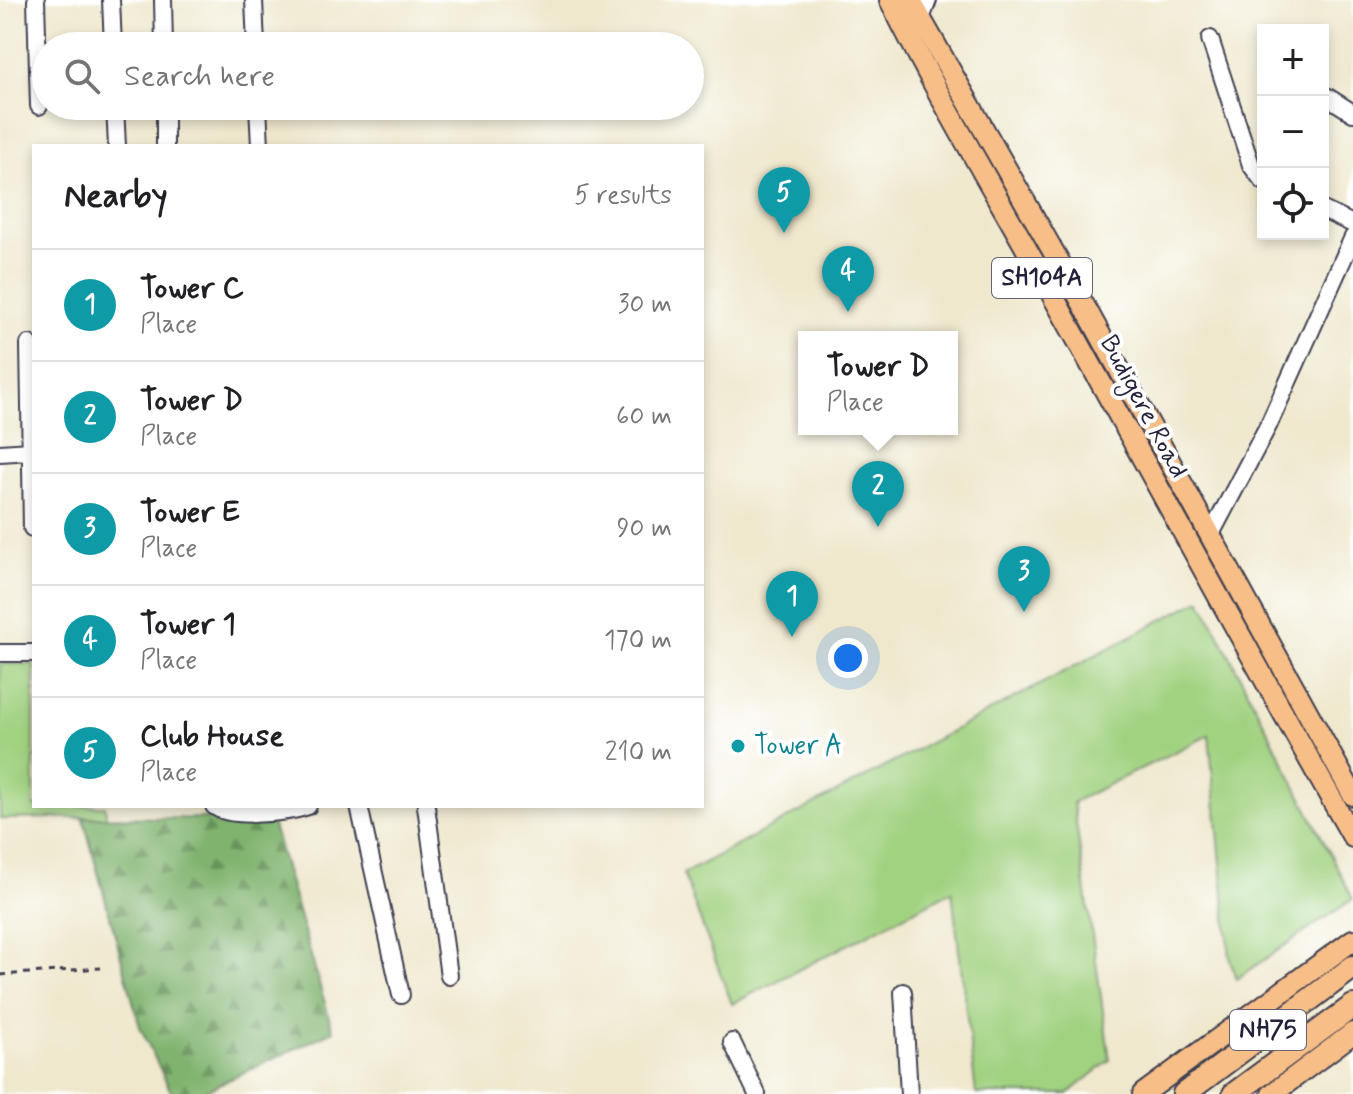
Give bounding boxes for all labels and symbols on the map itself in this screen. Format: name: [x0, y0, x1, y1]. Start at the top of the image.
pin: 5: [758, 167, 810, 233]
pin: 4: [822, 246, 874, 312]
road number: SH104A: [992, 258, 1092, 298]
street label: Budigere Road: [1089, 330, 1195, 485]
pin: 2: [852, 461, 904, 527]
pin: 3: [998, 546, 1050, 612]
pin: 1: [766, 571, 818, 637]
your location: [828, 638, 868, 678]
place label: Tower A: [754, 729, 842, 763]
marker: Tower A: [729, 737, 747, 755]
road number: NH75: [1230, 1010, 1306, 1050]

